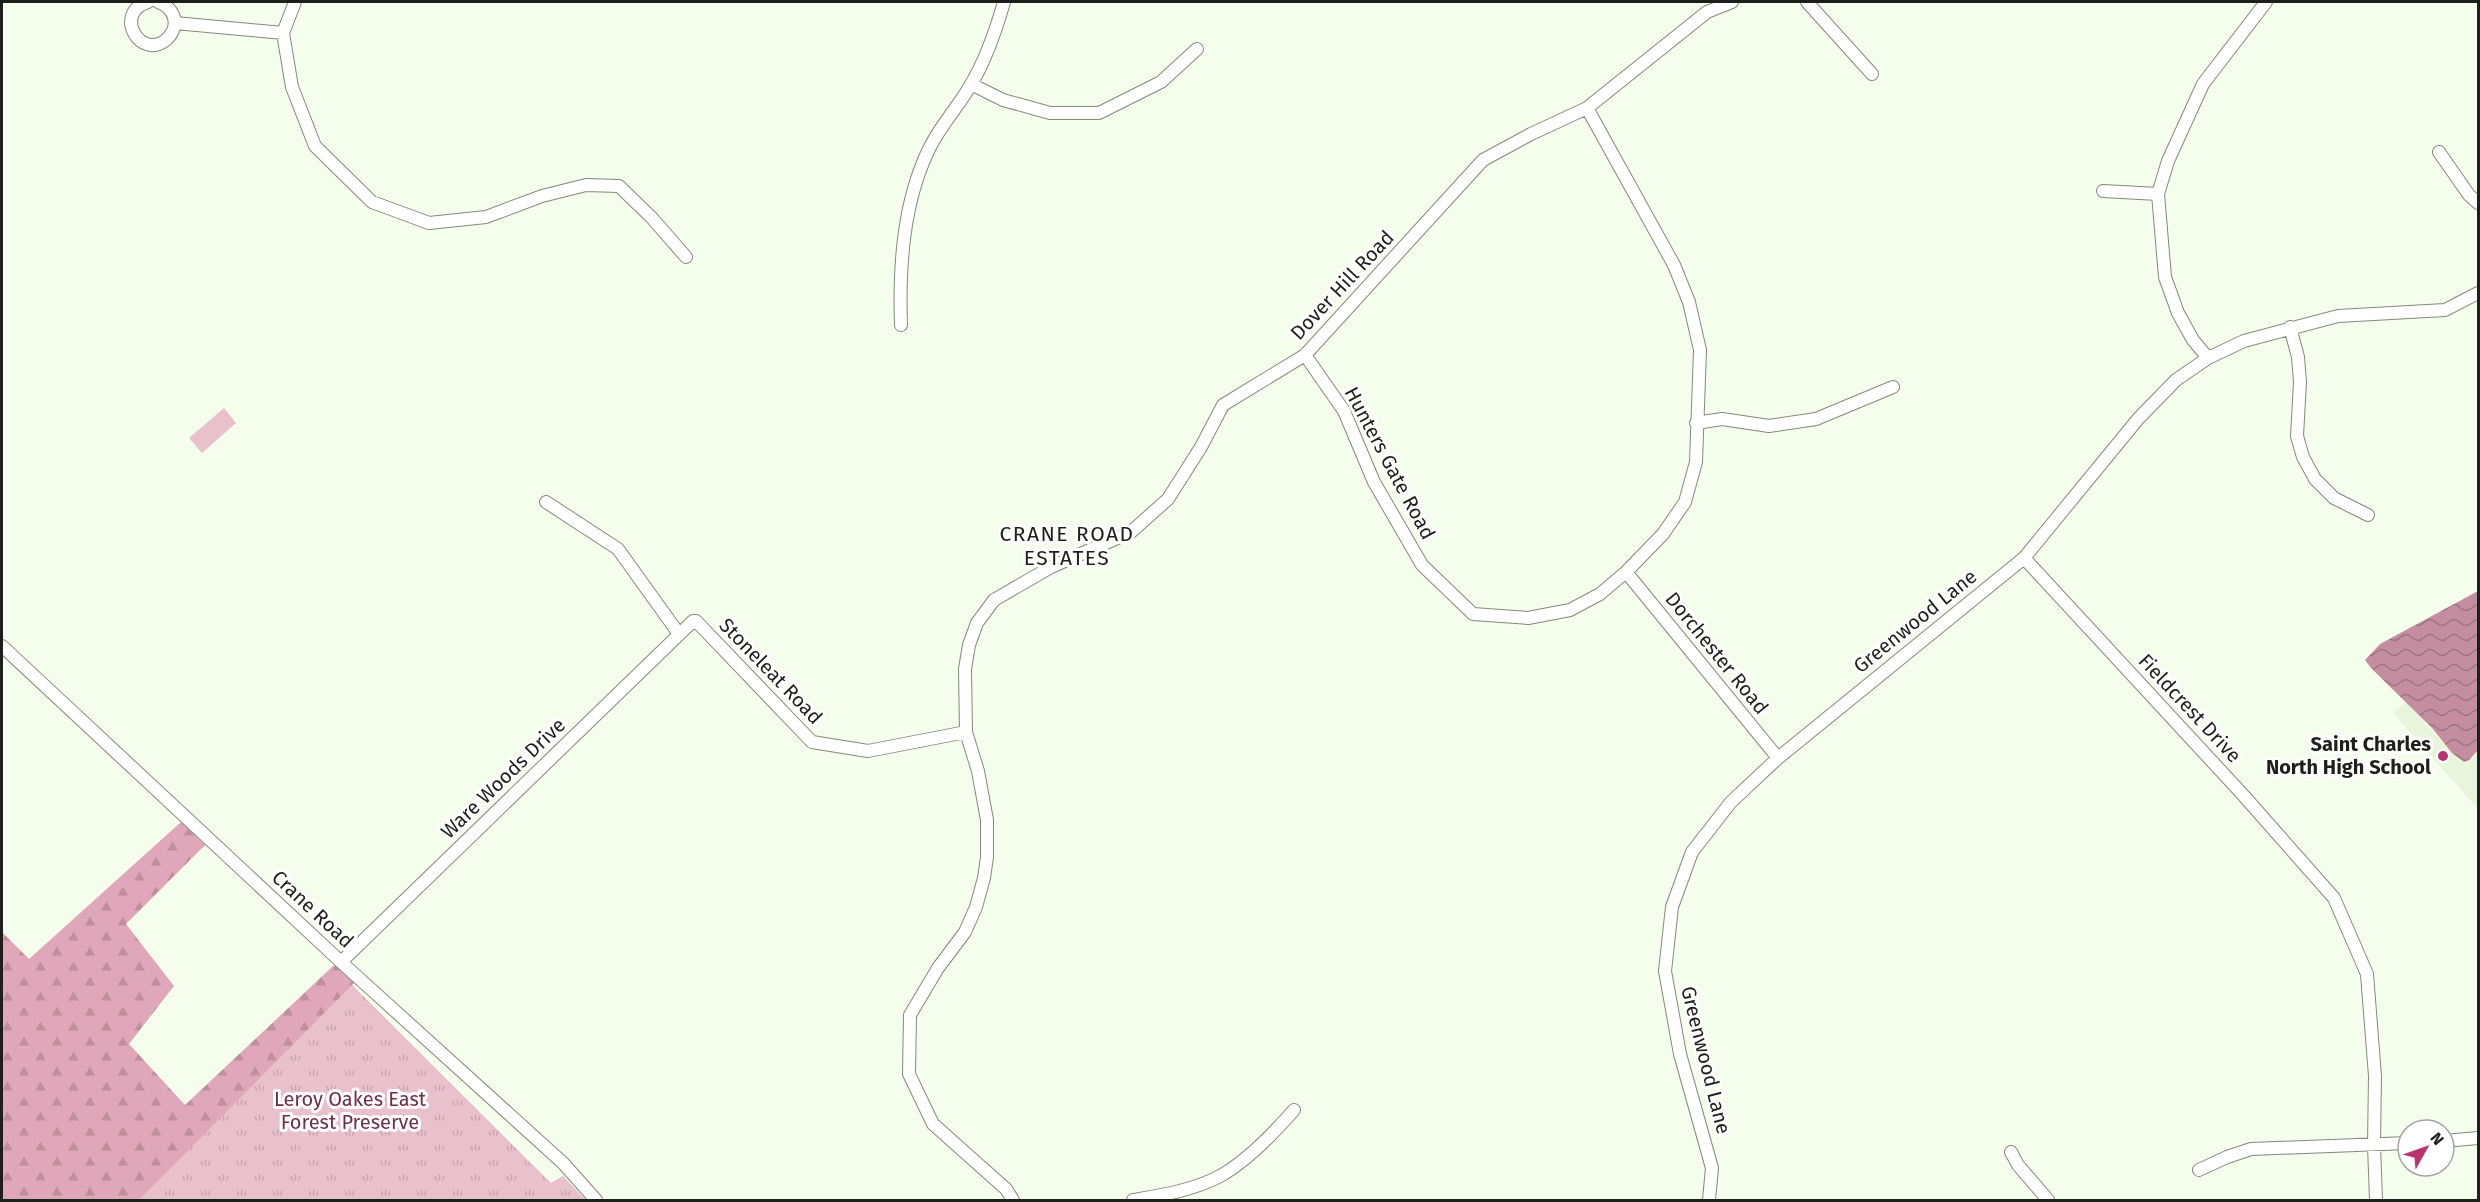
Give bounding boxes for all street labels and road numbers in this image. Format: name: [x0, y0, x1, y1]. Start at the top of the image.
street label: Dover Hill Road: [1285, 225, 1399, 345]
street label: Hunters Gate Road: [1340, 382, 1440, 544]
street label: Greenwood Lane: [1849, 564, 1981, 678]
street label: Dorchester Road: [1660, 587, 1774, 719]
street label: Stoneleat Road: [714, 613, 828, 729]
street label: Fieldcrest Drive: [2134, 649, 2246, 767]
street label: Ware Woods Drive: [436, 713, 570, 843]
street label: Crane Road: [267, 865, 359, 953]
street label: Greenwood Lane: [1676, 984, 1736, 1136]

